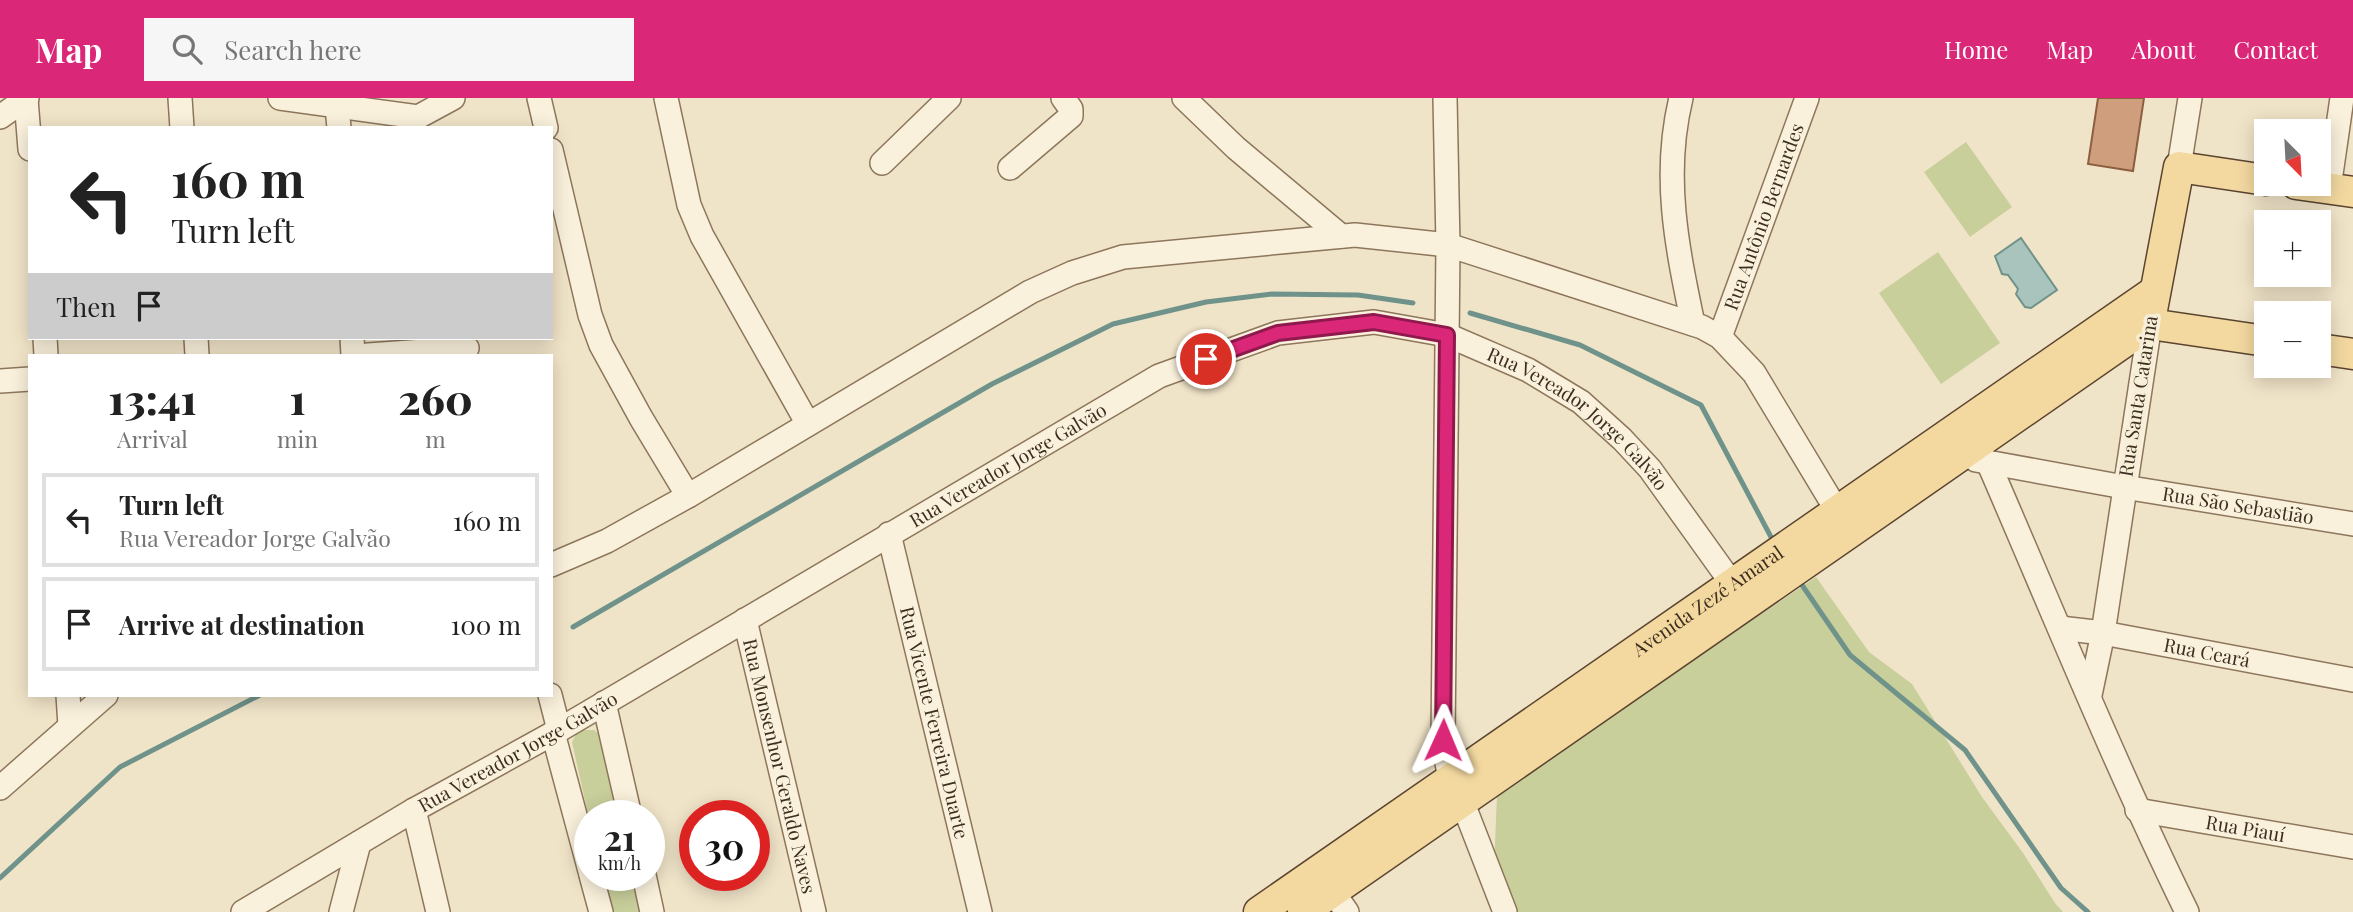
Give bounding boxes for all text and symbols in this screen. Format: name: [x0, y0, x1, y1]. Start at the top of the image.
search box: [144, 18, 634, 81]
text: Map: [35, 27, 102, 71]
icon: search: [168, 30, 206, 68]
text: Search here: [224, 32, 362, 67]
text: Home: [1944, 33, 2008, 65]
text: Map: [2046, 33, 2093, 65]
text: About: [2131, 33, 2195, 65]
text: Contact: [2233, 33, 2318, 65]
street label: Rua Antônio Bernardes: [1717, 119, 1809, 314]
north arrow: [2254, 119, 2331, 196]
map controls: [2254, 119, 2331, 378]
text: 160 m: [171, 145, 305, 210]
icon: left: [56, 154, 147, 245]
text: Turn left: [171, 208, 295, 251]
button: +: [2254, 210, 2331, 287]
icon: arrive: [130, 287, 168, 325]
text: Then: [56, 289, 116, 324]
button: −: [2254, 301, 2331, 378]
street label: Rua Santa Catarina: [2111, 313, 2163, 478]
pin: [1176, 329, 1236, 389]
icon: arrive: [1187, 340, 1225, 378]
street label: Rua Vereador Jorge Galvão: [1483, 340, 1675, 495]
text: 13:41: [108, 370, 197, 426]
text: 1: [289, 370, 306, 426]
text: 260: [398, 370, 473, 426]
street label: Rua Vereador Jorge Galvão: [904, 396, 1111, 533]
text: Arrival: [117, 423, 188, 454]
text: min: [277, 423, 318, 454]
text: m: [425, 423, 446, 454]
street label: Rua São Sebastião: [2161, 479, 2316, 529]
text: Turn left: [119, 487, 224, 522]
icon: left: [60, 501, 98, 539]
text: 160 m: [453, 503, 521, 538]
text: Rua Vereador Jorge Galvão: [119, 522, 391, 553]
street label: Avenida Zezé Amaral: [1626, 538, 1788, 662]
street label: Rua Vicente Ferreira Duarte: [895, 604, 976, 841]
icon: arrive: [60, 605, 98, 643]
text: Arrive at destination: [119, 607, 365, 642]
text: 100 m: [451, 607, 521, 642]
street label: Rua Ceará: [2162, 631, 2253, 673]
street label: Rua Monsenhor Geraldo Naves: [738, 636, 823, 896]
street label: Rua Vereador Jorge Galvão: [413, 685, 622, 817]
position arrow: [1406, 703, 1480, 777]
speed limit sign: 30: [679, 800, 770, 891]
street label: Rua Piauí: [2204, 808, 2288, 847]
text: 21: [604, 813, 635, 860]
text: km/h: [598, 851, 641, 875]

